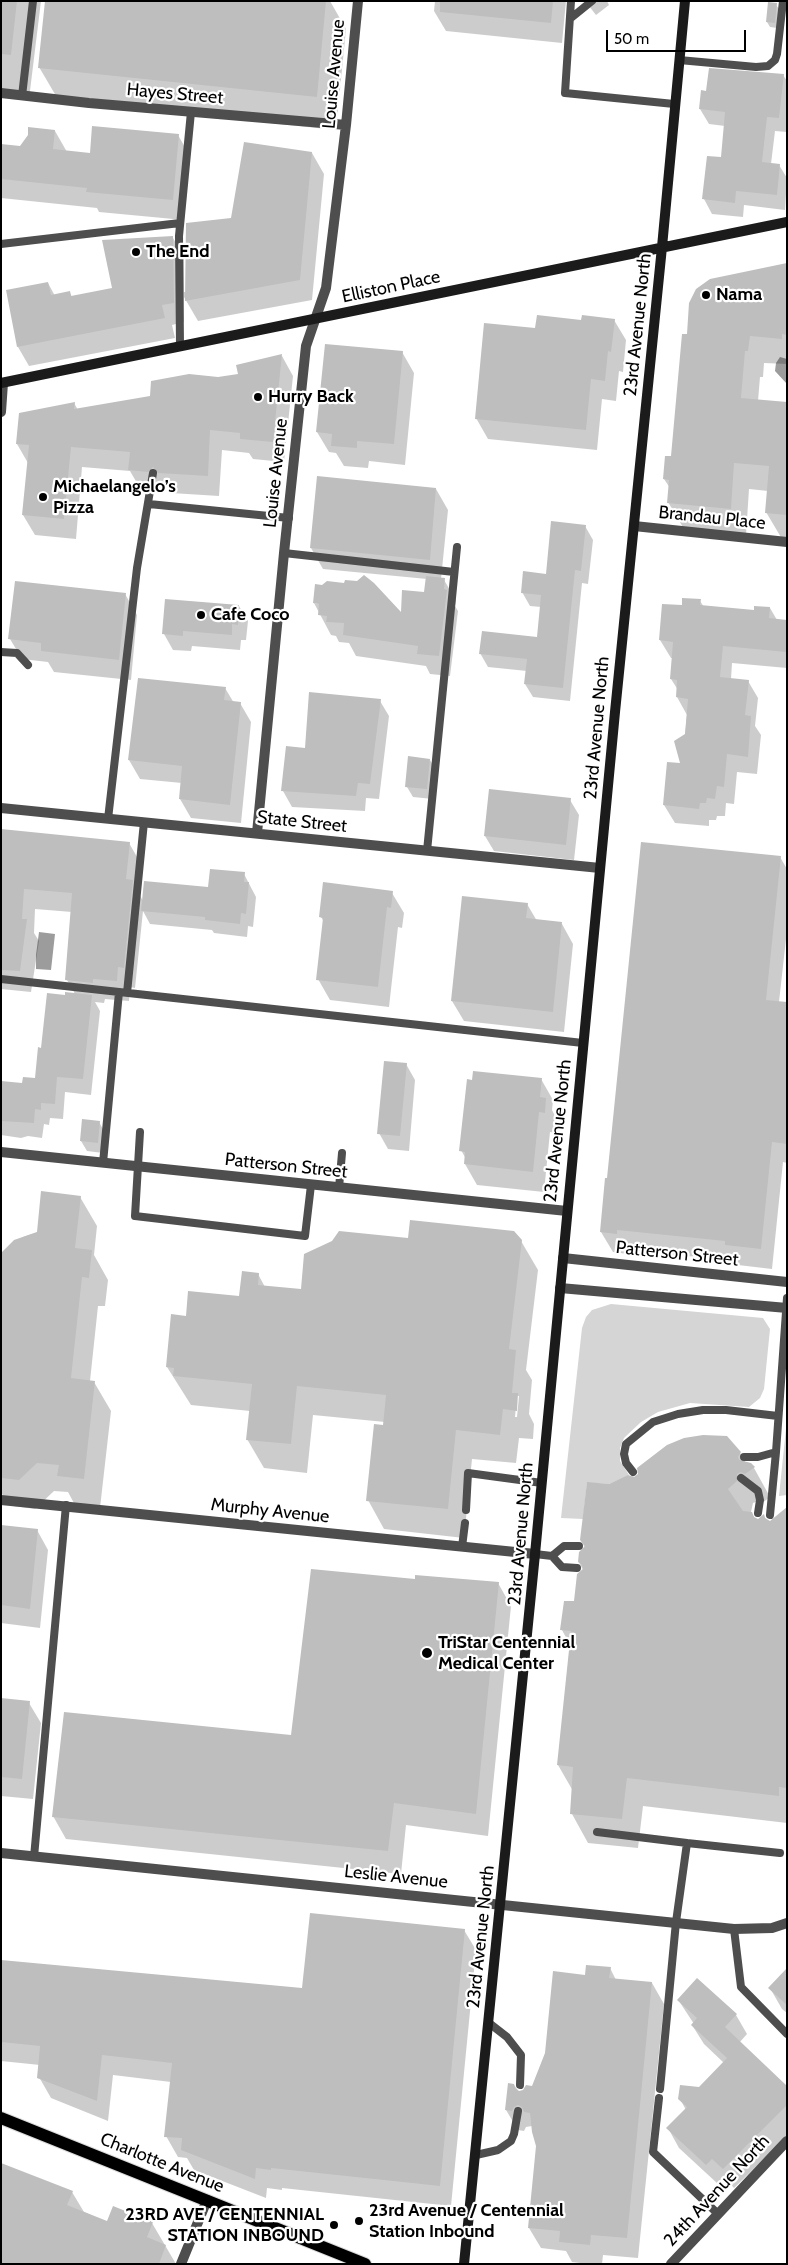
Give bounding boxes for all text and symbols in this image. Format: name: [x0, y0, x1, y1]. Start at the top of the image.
street label: Louise Avenue: [318, 18, 350, 130]
scale bar: [608, 20, 748, 52]
text: 50 m: [614, 30, 649, 48]
street label: Hayes Street: [126, 79, 224, 109]
place label: The End: [146, 241, 209, 263]
marker: The End: [130, 246, 142, 258]
street label: 23rd Avenue North: [620, 252, 656, 398]
street label: Elliston Place: [340, 266, 442, 308]
place label: Nama: [716, 284, 762, 306]
marker: Nama: [700, 289, 712, 301]
place label: Hurry Back: [268, 386, 354, 408]
marker: Hurry Back: [252, 391, 264, 403]
street label: Louise Avenue: [260, 417, 292, 529]
place label: Michaelangelo’s Pizza: [53, 476, 176, 518]
marker: Michaelangelo’s Pizza: [37, 491, 49, 503]
street label: Brandau Place: [657, 502, 767, 534]
place label: Cafe Coco: [211, 604, 290, 626]
marker: Cafe Coco: [195, 609, 207, 621]
street label: 23rd Avenue North: [580, 656, 614, 800]
street label: State Street: [256, 807, 348, 837]
street label: 23rd Avenue North: [540, 1058, 576, 1204]
street label: Patterson Street: [224, 1149, 348, 1183]
street label: Patterson Street: [615, 1237, 739, 1271]
street label: 23rd Avenue North: [504, 1462, 538, 1606]
street label: Murphy Avenue: [210, 1494, 330, 1528]
place label: TriStar Centennial Medical Center: [438, 1632, 575, 1675]
marker: TriStar Centennial Medical Center: [420, 1646, 434, 1660]
street label: Leslie Avenue: [343, 1861, 449, 1893]
street label: 23rd Avenue North: [463, 1864, 499, 2010]
street label: Charlotte Avenue: [97, 2128, 227, 2198]
street label: 24th Avenue North: [660, 2131, 774, 2251]
place label: 23rd Avenue / Centennial Station Inbound: [369, 2200, 564, 2242]
place label: 23RD AVE / CENTENNIAL STATION INBOUND: [125, 2204, 324, 2246]
marker: 23rd Avenue / Centennial Station Inbound: [353, 2215, 365, 2227]
marker: 23RD AVE / CENTENNIAL STATION INBOUND: [328, 2219, 340, 2231]

